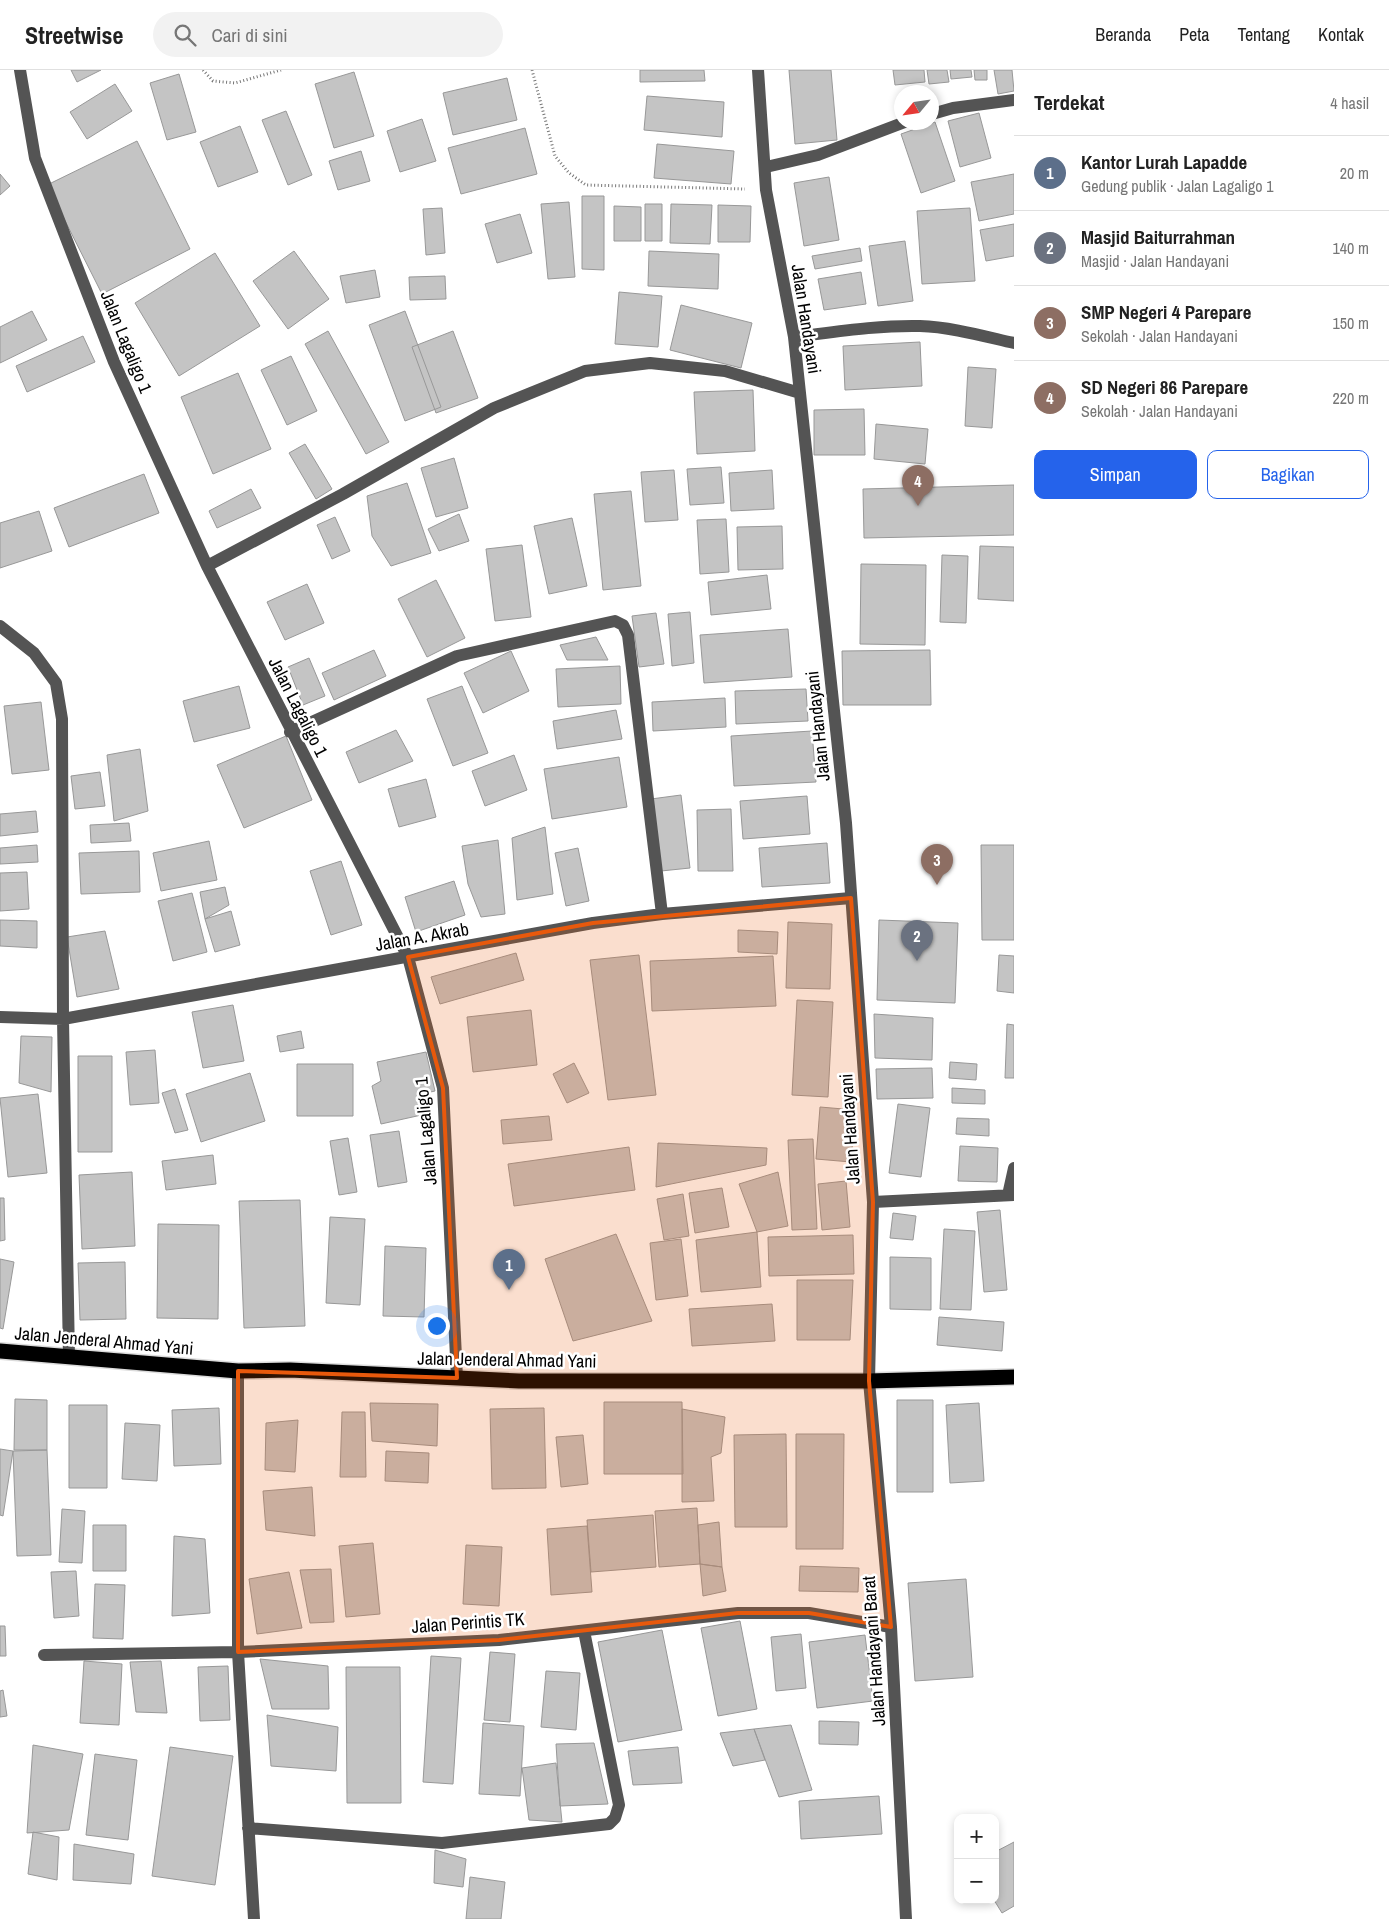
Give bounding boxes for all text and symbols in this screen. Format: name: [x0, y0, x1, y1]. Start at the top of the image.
search box: [153, 12, 503, 57]
text: Streetwise: [25, 19, 123, 51]
icon: search: [171, 21, 199, 49]
text: Cari di sini: [211, 22, 288, 48]
text: Beranda: [1095, 22, 1151, 47]
text: Peta: [1179, 22, 1210, 47]
text: Tentang: [1238, 22, 1290, 47]
text: Kontak: [1318, 22, 1364, 47]
north arrow: [894, 85, 939, 130]
text: Terdekat: [1034, 88, 1105, 117]
text: 4 hasil: [1330, 92, 1369, 114]
text: Kantor Lurah Lapadde: [1081, 149, 1247, 175]
text: 1: [1046, 162, 1054, 184]
text: 20 m: [1340, 162, 1369, 184]
text: Gedung publik · Jalan Lagaligo 1: [1081, 175, 1274, 197]
text: Masjid Baiturrahman: [1081, 224, 1235, 250]
text: 2: [1046, 237, 1054, 259]
text: 140 m: [1333, 237, 1369, 259]
text: Masjid · Jalan Handayani: [1081, 250, 1229, 272]
street label: Jalan Handayani: [785, 262, 828, 376]
street label: Jalan Lagaligo 1: [95, 287, 159, 397]
text: SMP Negeri 4 Parepare: [1081, 299, 1251, 325]
text: 3: [1046, 312, 1054, 334]
text: 150 m: [1333, 312, 1369, 334]
text: Sekolah · Jalan Handayani: [1081, 325, 1238, 347]
text: SD Negeri 86 Parepare: [1081, 374, 1248, 400]
text: 4: [1046, 387, 1054, 409]
text: 220 m: [1333, 387, 1369, 409]
text: Sekolah · Jalan Handayani: [1081, 400, 1238, 422]
button: Simpan: [1034, 450, 1197, 499]
button: Bagikan: [1207, 450, 1369, 499]
pin: 4: [902, 465, 934, 506]
street label: Jalan Lagaligo 1: [263, 653, 335, 761]
street label: Jalan Handayani: [799, 670, 836, 782]
pin: 3: [921, 844, 953, 885]
street label: Jalan A. Akrab: [373, 916, 471, 957]
pin: 2: [901, 920, 933, 961]
street label: Jalan Handayani: [833, 1073, 866, 1185]
street label: Jalan Lagaligo 1: [408, 1075, 443, 1186]
pin: 1: [493, 1249, 525, 1290]
your location: [424, 1313, 450, 1339]
street label: Jalan Jenderal Ahmad Yani: [14, 1320, 194, 1361]
street label: Jalan Jenderal Ahmad Yani: [417, 1345, 597, 1374]
street label: Jalan Handayani Barat: [856, 1575, 891, 1727]
street label: Jalan Perintis TK: [411, 1606, 525, 1639]
map controls: [954, 1814, 999, 1904]
button: +: [954, 1814, 999, 1859]
button: −: [954, 1859, 999, 1904]

